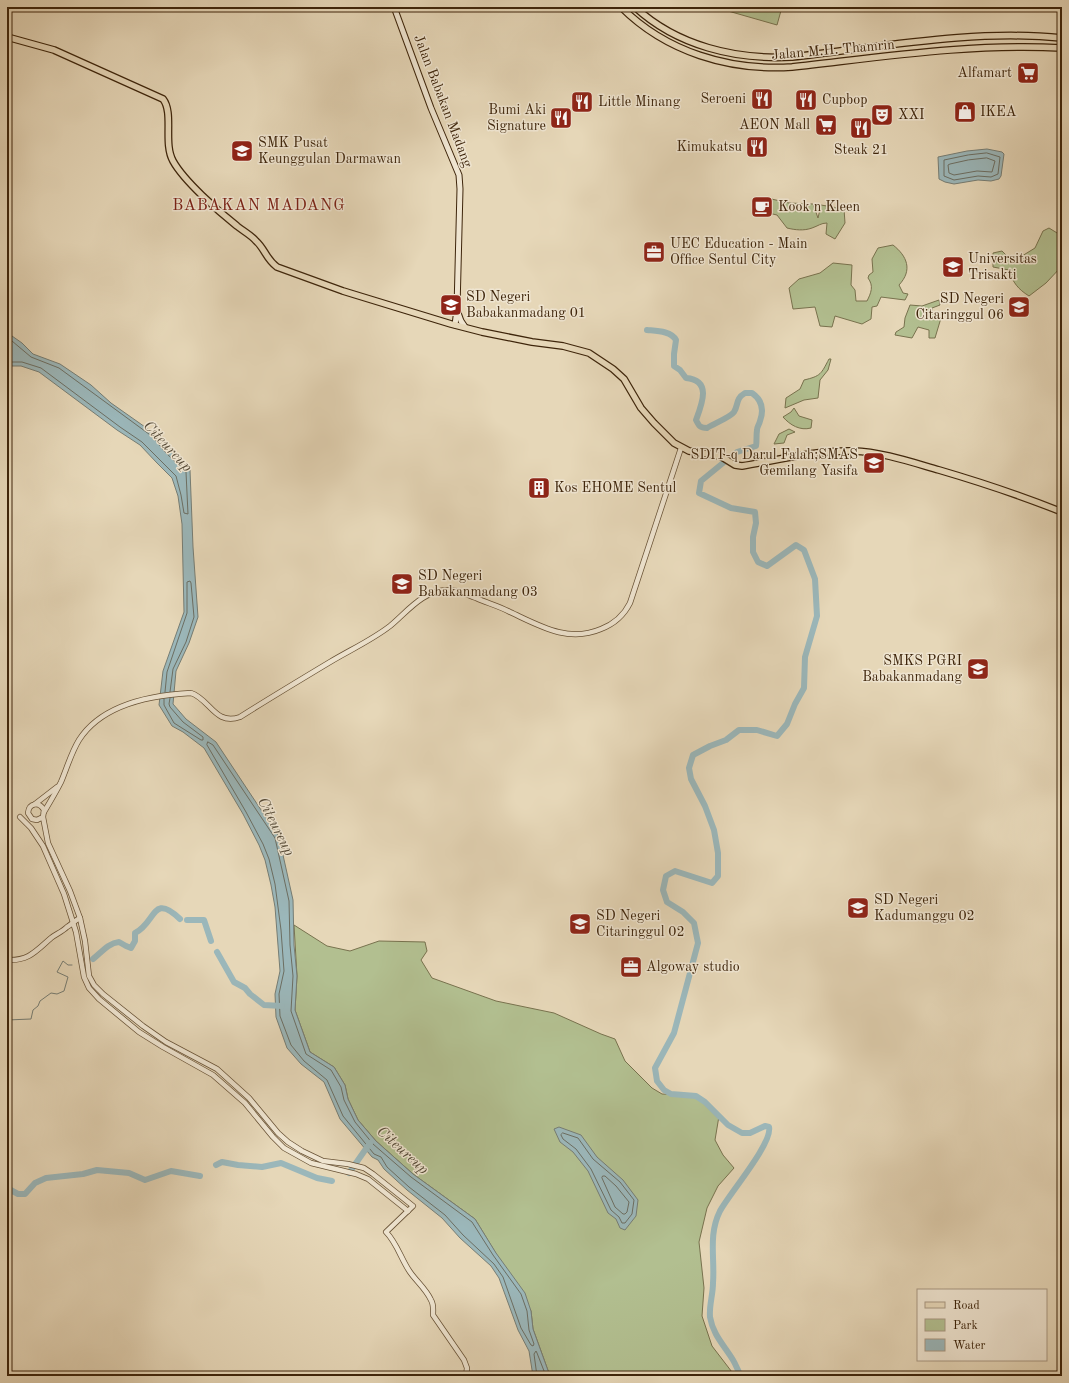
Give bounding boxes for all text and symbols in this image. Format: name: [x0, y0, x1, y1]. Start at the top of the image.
street label: Jalan Babakan Madang: [411, 33, 475, 170]
street label: Jalan M.H. Thamrin: [771, 38, 896, 62]
supermarket icon: Alfamart: [1015, 60, 1041, 86]
place label: Alfamart: [957, 66, 1012, 80]
restaurant icon: Seroeni: [749, 86, 775, 112]
restaurant icon: Cupbop: [793, 87, 819, 113]
restaurant icon: Little Minang: [569, 89, 595, 115]
place label: Seroeni: [700, 92, 746, 106]
place label: Cupbop: [822, 93, 867, 107]
place label: Little Minang: [598, 95, 681, 109]
shop icon: IKEA: [952, 99, 978, 125]
theatre icon: XXI: [869, 102, 895, 128]
place label: Bumi Aki Signature: [487, 103, 546, 133]
restaurant icon: Bumi Aki Signature: [548, 105, 574, 131]
place label: IKEA: [980, 105, 1017, 119]
place label: XXI: [898, 108, 925, 122]
supermarket icon: AEON Mall: [813, 112, 839, 138]
restaurant icon: Steak 21: [848, 115, 874, 141]
place label: AEON Mall: [739, 118, 810, 132]
restaurant icon: Kimukatsu: [744, 134, 770, 160]
place label: SMK Pusat Keunggulan Darmawan: [258, 136, 401, 166]
school or university icon: SMK Pusat Keunggulan Darmawan: [229, 138, 255, 164]
place label: Kimukatsu: [676, 140, 743, 154]
place label: Steak 21: [834, 143, 888, 157]
cafe icon: Kook n Kleen: [749, 194, 775, 220]
district label: BABAKAN MADANG: [172, 198, 346, 214]
place label: Kook n Kleen: [778, 200, 860, 214]
place label: UEC Education - Main Office Sentul City: [670, 237, 808, 267]
office icon: UEC Education - Main Office Sentul City: [641, 239, 667, 265]
place label: Universitas Trisakti: [968, 252, 1037, 282]
school or university icon: Universitas Trisakti: [940, 254, 966, 280]
place label: SD Negeri Babakanmadang 01: [466, 290, 586, 320]
school or university icon: SD Negeri Babakanmadang 01: [438, 292, 464, 318]
place label: SD Negeri Citaringgul 06: [915, 292, 1004, 322]
school or university icon: SD Negeri Citaringgul 06: [1006, 294, 1032, 320]
water label: Citeureup: [140, 419, 194, 475]
place label: SDIT-q Darul Falah;SMAS Gemilang Yasifa: [691, 448, 858, 478]
school or university icon: SDIT-q Darul Falah;SMAS Gemilang Yasifa: [861, 450, 887, 476]
building icon: Kos EHOME Sentul: [526, 475, 552, 501]
place label: Kos EHOME Sentul: [554, 481, 676, 495]
place label: SD Negeri Babakanmadang 03: [418, 569, 538, 599]
school or university icon: SD Negeri Babakanmadang 03: [389, 571, 415, 597]
place label: SMKS PGRI Babakanmadang: [862, 654, 962, 684]
school or university icon: SMKS PGRI Babakanmadang: [965, 656, 991, 682]
water label: Citeureup: [254, 795, 296, 859]
place label: SD Negeri Kadumanggu 02: [874, 893, 975, 923]
school or university icon: SD Negeri Kadumanggu 02: [845, 895, 871, 921]
place label: SD Negeri Citaringgul 02: [596, 909, 685, 939]
school or university icon: SD Negeri Citaringgul 02: [567, 911, 593, 937]
office icon: Algoway studio: [618, 954, 644, 980]
place label: Algoway studio: [646, 960, 740, 974]
water label: Citeureup: [373, 1124, 431, 1178]
legend: [917, 1289, 1047, 1361]
text: Road: [953, 1300, 980, 1312]
text: Park: [953, 1320, 978, 1332]
text: Water: [953, 1340, 986, 1352]

